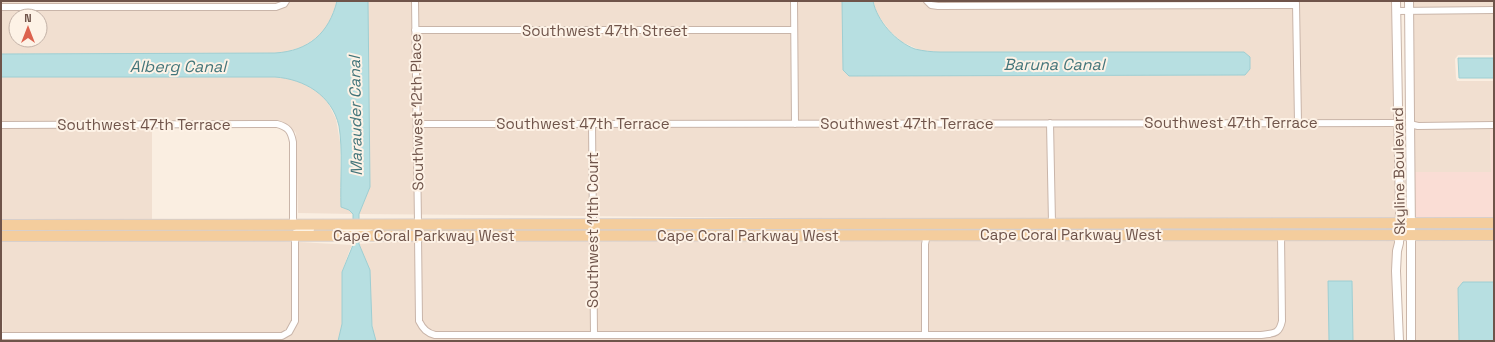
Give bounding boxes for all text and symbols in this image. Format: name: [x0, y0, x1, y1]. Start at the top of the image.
north arrow: [8, 8, 48, 48]
text: N: [24, 11, 32, 25]
street label: Southwest 47th Street: [522, 21, 688, 40]
street label: Southwest 12th Place: [406, 33, 427, 191]
water label: Marauder Canal: [344, 54, 367, 176]
water label: Baruna Canal: [1003, 54, 1107, 75]
water label: Alberg Canal: [130, 56, 228, 77]
street label: Skyline Boulevard: [1388, 107, 1409, 235]
street label: Southwest 47th Terrace: [1144, 113, 1318, 132]
street label: Southwest 47th Terrace: [496, 114, 670, 133]
street label: Southwest 47th Terrace: [820, 114, 994, 133]
street label: Southwest 47th Terrace: [57, 115, 231, 134]
street label: Southwest 11th Court: [583, 152, 602, 308]
street label: Cape Coral Parkway West: [980, 225, 1162, 244]
street label: Cape Coral Parkway West: [333, 226, 515, 245]
street label: Cape Coral Parkway West: [657, 226, 839, 245]

